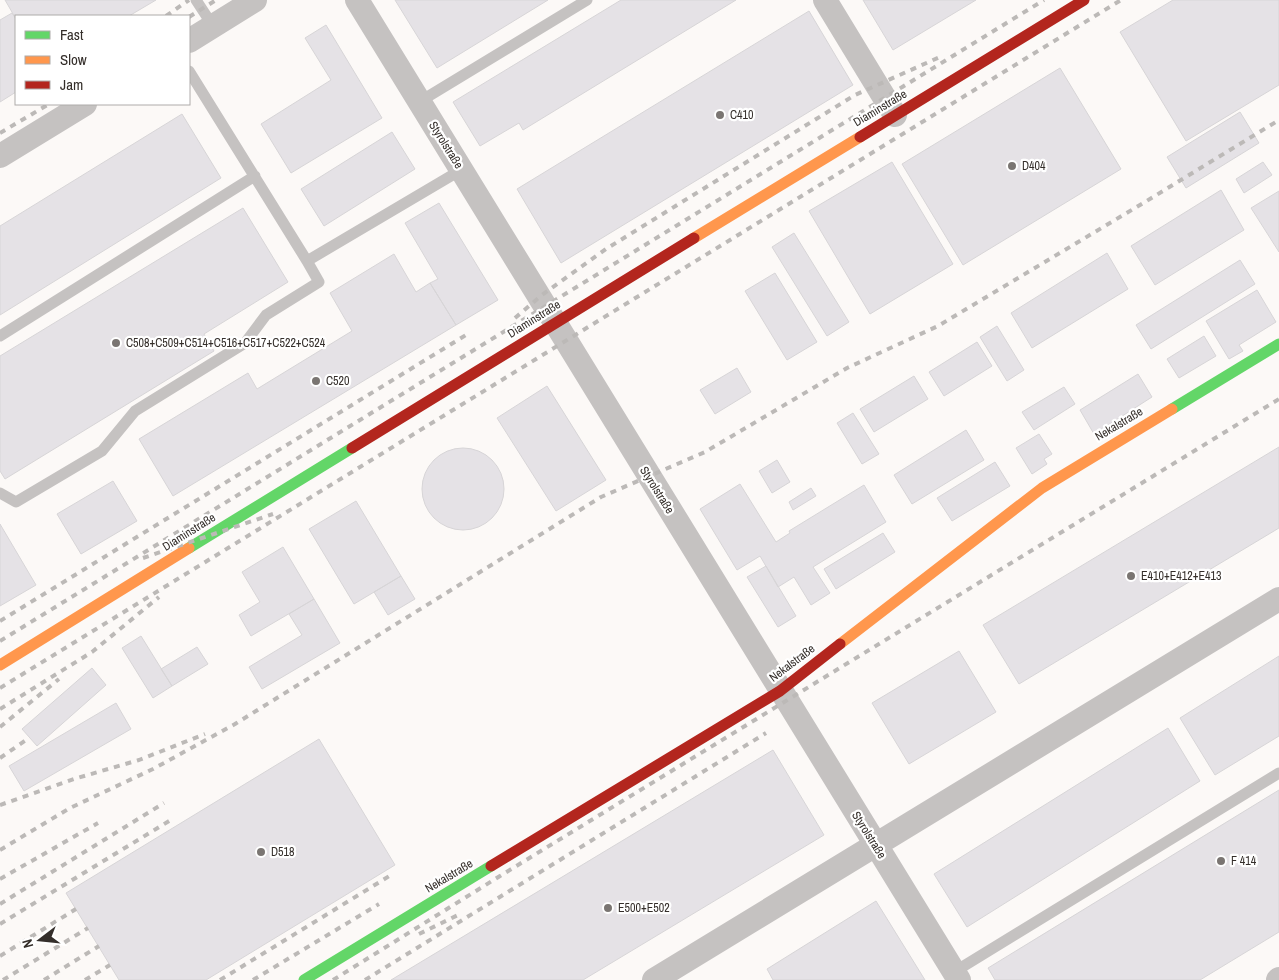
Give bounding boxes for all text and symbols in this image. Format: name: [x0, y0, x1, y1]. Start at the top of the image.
legend: [15, 15, 190, 105]
text: Fast: [60, 24, 84, 45]
text: Slow: [60, 49, 87, 70]
text: Jam: [60, 74, 83, 95]
street label: Diaminstraße: [850, 86, 910, 130]
place label: C410: [730, 107, 754, 123]
marker: C410: [714, 109, 726, 121]
street label: Styrolstraße: [425, 118, 467, 172]
place label: D404: [1022, 158, 1046, 174]
marker: D404: [1006, 160, 1018, 172]
street label: Diaminstraße: [504, 296, 564, 342]
place label: C508+C509+C514+C516+C517+C522+C524: [126, 335, 326, 351]
marker: C508+C509+C514+C516+C517+C522+C524: [110, 337, 122, 349]
place label: C520: [326, 373, 350, 389]
marker: C520: [310, 375, 322, 387]
street label: Nekalstraße: [1092, 403, 1146, 445]
street label: Styrolstraße: [636, 463, 678, 517]
street label: Diaminstraße: [159, 509, 219, 555]
place label: E410+E412+E413: [1141, 568, 1221, 584]
marker: E410+E412+E413: [1125, 570, 1137, 582]
street label: Nekalstraße: [766, 641, 818, 685]
street label: Styrolstraße: [848, 808, 890, 862]
place label: D518: [271, 844, 295, 860]
marker: D518: [255, 846, 267, 858]
place label: F 414: [1231, 853, 1257, 869]
street label: Nekalstraße: [422, 855, 476, 897]
marker: F 414: [1215, 855, 1227, 867]
place label: E500+E502: [618, 900, 670, 916]
marker: E500+E502: [602, 902, 614, 914]
north arrow: [15, 915, 65, 965]
text: N: [18, 937, 37, 950]

